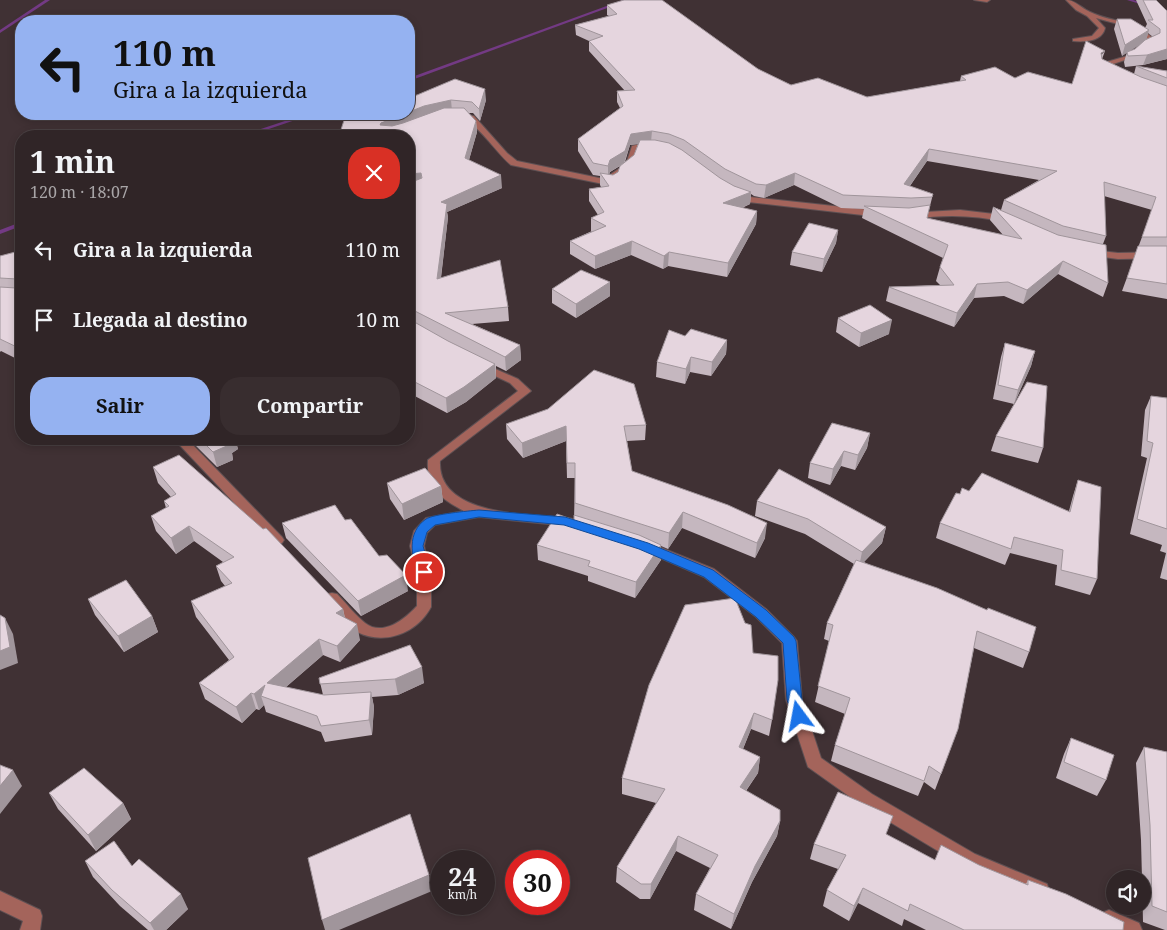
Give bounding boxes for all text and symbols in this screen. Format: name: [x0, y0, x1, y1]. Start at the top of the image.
text: 110 m: [113, 29, 216, 76]
icon: left: [30, 35, 95, 100]
text: Gira a la izquierda: [113, 74, 308, 104]
text: 1 min: [30, 141, 115, 182]
button: close: [348, 147, 400, 199]
text: 120 m · 18:07: [30, 181, 129, 203]
icon: left: [30, 236, 58, 264]
text: Gira a la izquierda: [73, 237, 253, 263]
text: 110 m: [345, 237, 400, 263]
icon: arrive: [30, 306, 58, 334]
text: Llegada al destino: [73, 307, 248, 333]
text: 10 m: [356, 307, 400, 333]
button: Salir: [30, 377, 210, 435]
button: Compartir: [220, 377, 400, 435]
pin: [403, 551, 445, 593]
icon: arrive: [410, 558, 438, 586]
position arrow: [772, 689, 824, 741]
speed limit sign: 30: [505, 850, 570, 915]
text: 24: [448, 859, 477, 893]
map controls: [1106, 870, 1151, 915]
button: sound: [1106, 870, 1151, 915]
text: km/h: [448, 886, 477, 903]

